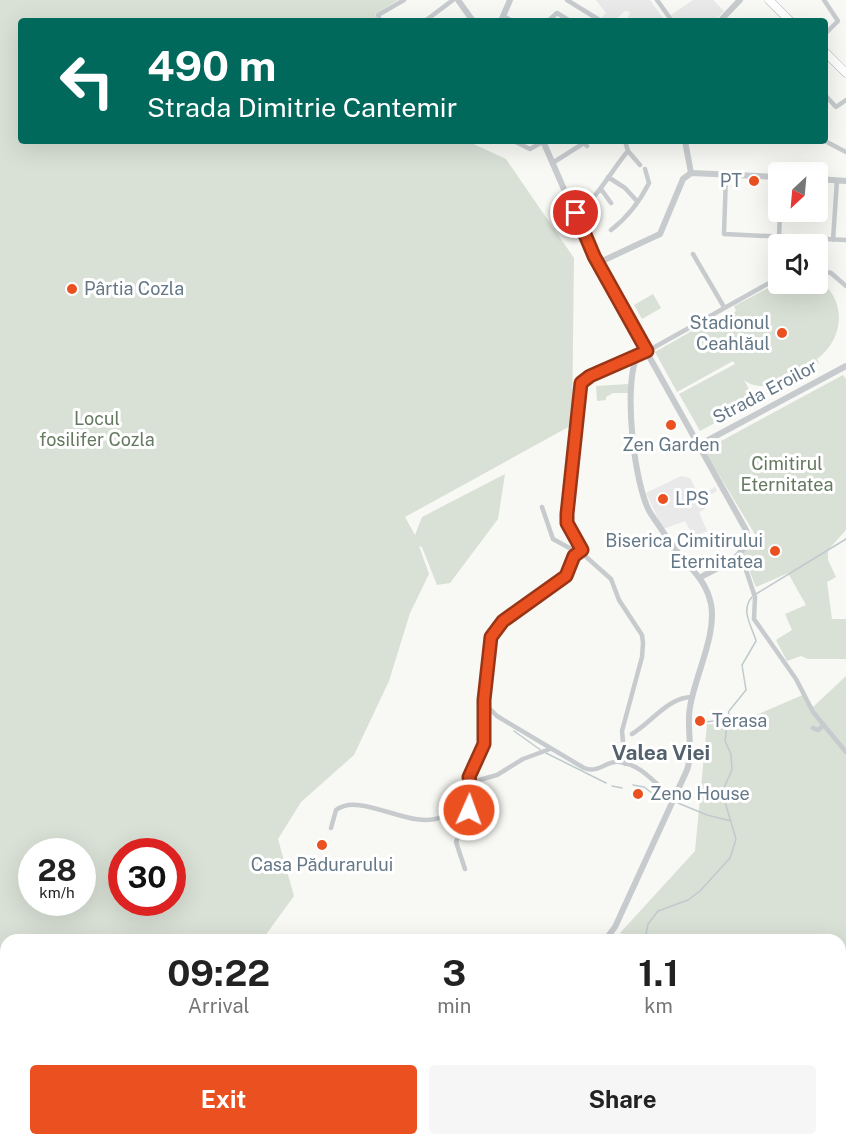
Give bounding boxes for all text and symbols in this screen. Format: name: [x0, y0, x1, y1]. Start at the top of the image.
text: 490 m: [147, 41, 276, 90]
icon: left: [48, 42, 126, 120]
text: Strada Dimitrie Cantemir: [147, 91, 457, 123]
north arrow: [768, 162, 828, 222]
map controls: [768, 162, 828, 294]
place label: PT: [720, 170, 742, 191]
marker: PT: [747, 174, 761, 188]
pin: [550, 187, 601, 238]
icon: arrive: [559, 196, 592, 229]
button: sound: [768, 234, 828, 294]
place label: Pârtia Cozla: [84, 278, 184, 299]
marker: Pârtia Cozla: [65, 282, 79, 296]
place label: Stadionul Ceahlăul: [690, 312, 770, 354]
marker: Stadionul Ceahlăul: [775, 326, 789, 340]
street label: Strada Eroilor: [709, 355, 821, 428]
park label: Locul fosilifer Cozla: [39, 408, 155, 450]
marker: Zen Garden: [664, 418, 678, 432]
place label: Zen Garden: [622, 434, 720, 455]
park label: Cimitirul Eternitatea: [741, 453, 833, 495]
place label: LPS: [675, 488, 709, 509]
marker: LPS: [656, 492, 670, 506]
place label: Biserica Cimitirului Eternitatea: [605, 530, 763, 572]
marker: Biserica Cimitirului Eternitatea: [768, 544, 782, 558]
place label: Terasa: [712, 710, 767, 731]
marker: Terasa: [693, 714, 707, 728]
district label: Valea Viei: [612, 740, 710, 765]
position arrow: [437, 778, 501, 842]
place label: Zeno House: [650, 783, 750, 804]
marker: Zeno House: [631, 787, 645, 801]
speed limit sign: 30: [108, 838, 186, 916]
marker: Casa Pădurarului: [315, 838, 329, 852]
text: 28: [37, 852, 77, 888]
place label: Casa Pădurarului: [251, 854, 393, 875]
text: km/h: [39, 884, 75, 901]
text: 09:22: [167, 952, 270, 994]
text: 3: [442, 952, 466, 994]
text: 1.1: [638, 952, 679, 994]
text: Arrival: [188, 994, 250, 1018]
text: min: [437, 994, 471, 1018]
text: km: [644, 994, 673, 1018]
button: Exit: [30, 1065, 417, 1134]
button: Share: [429, 1065, 816, 1134]

